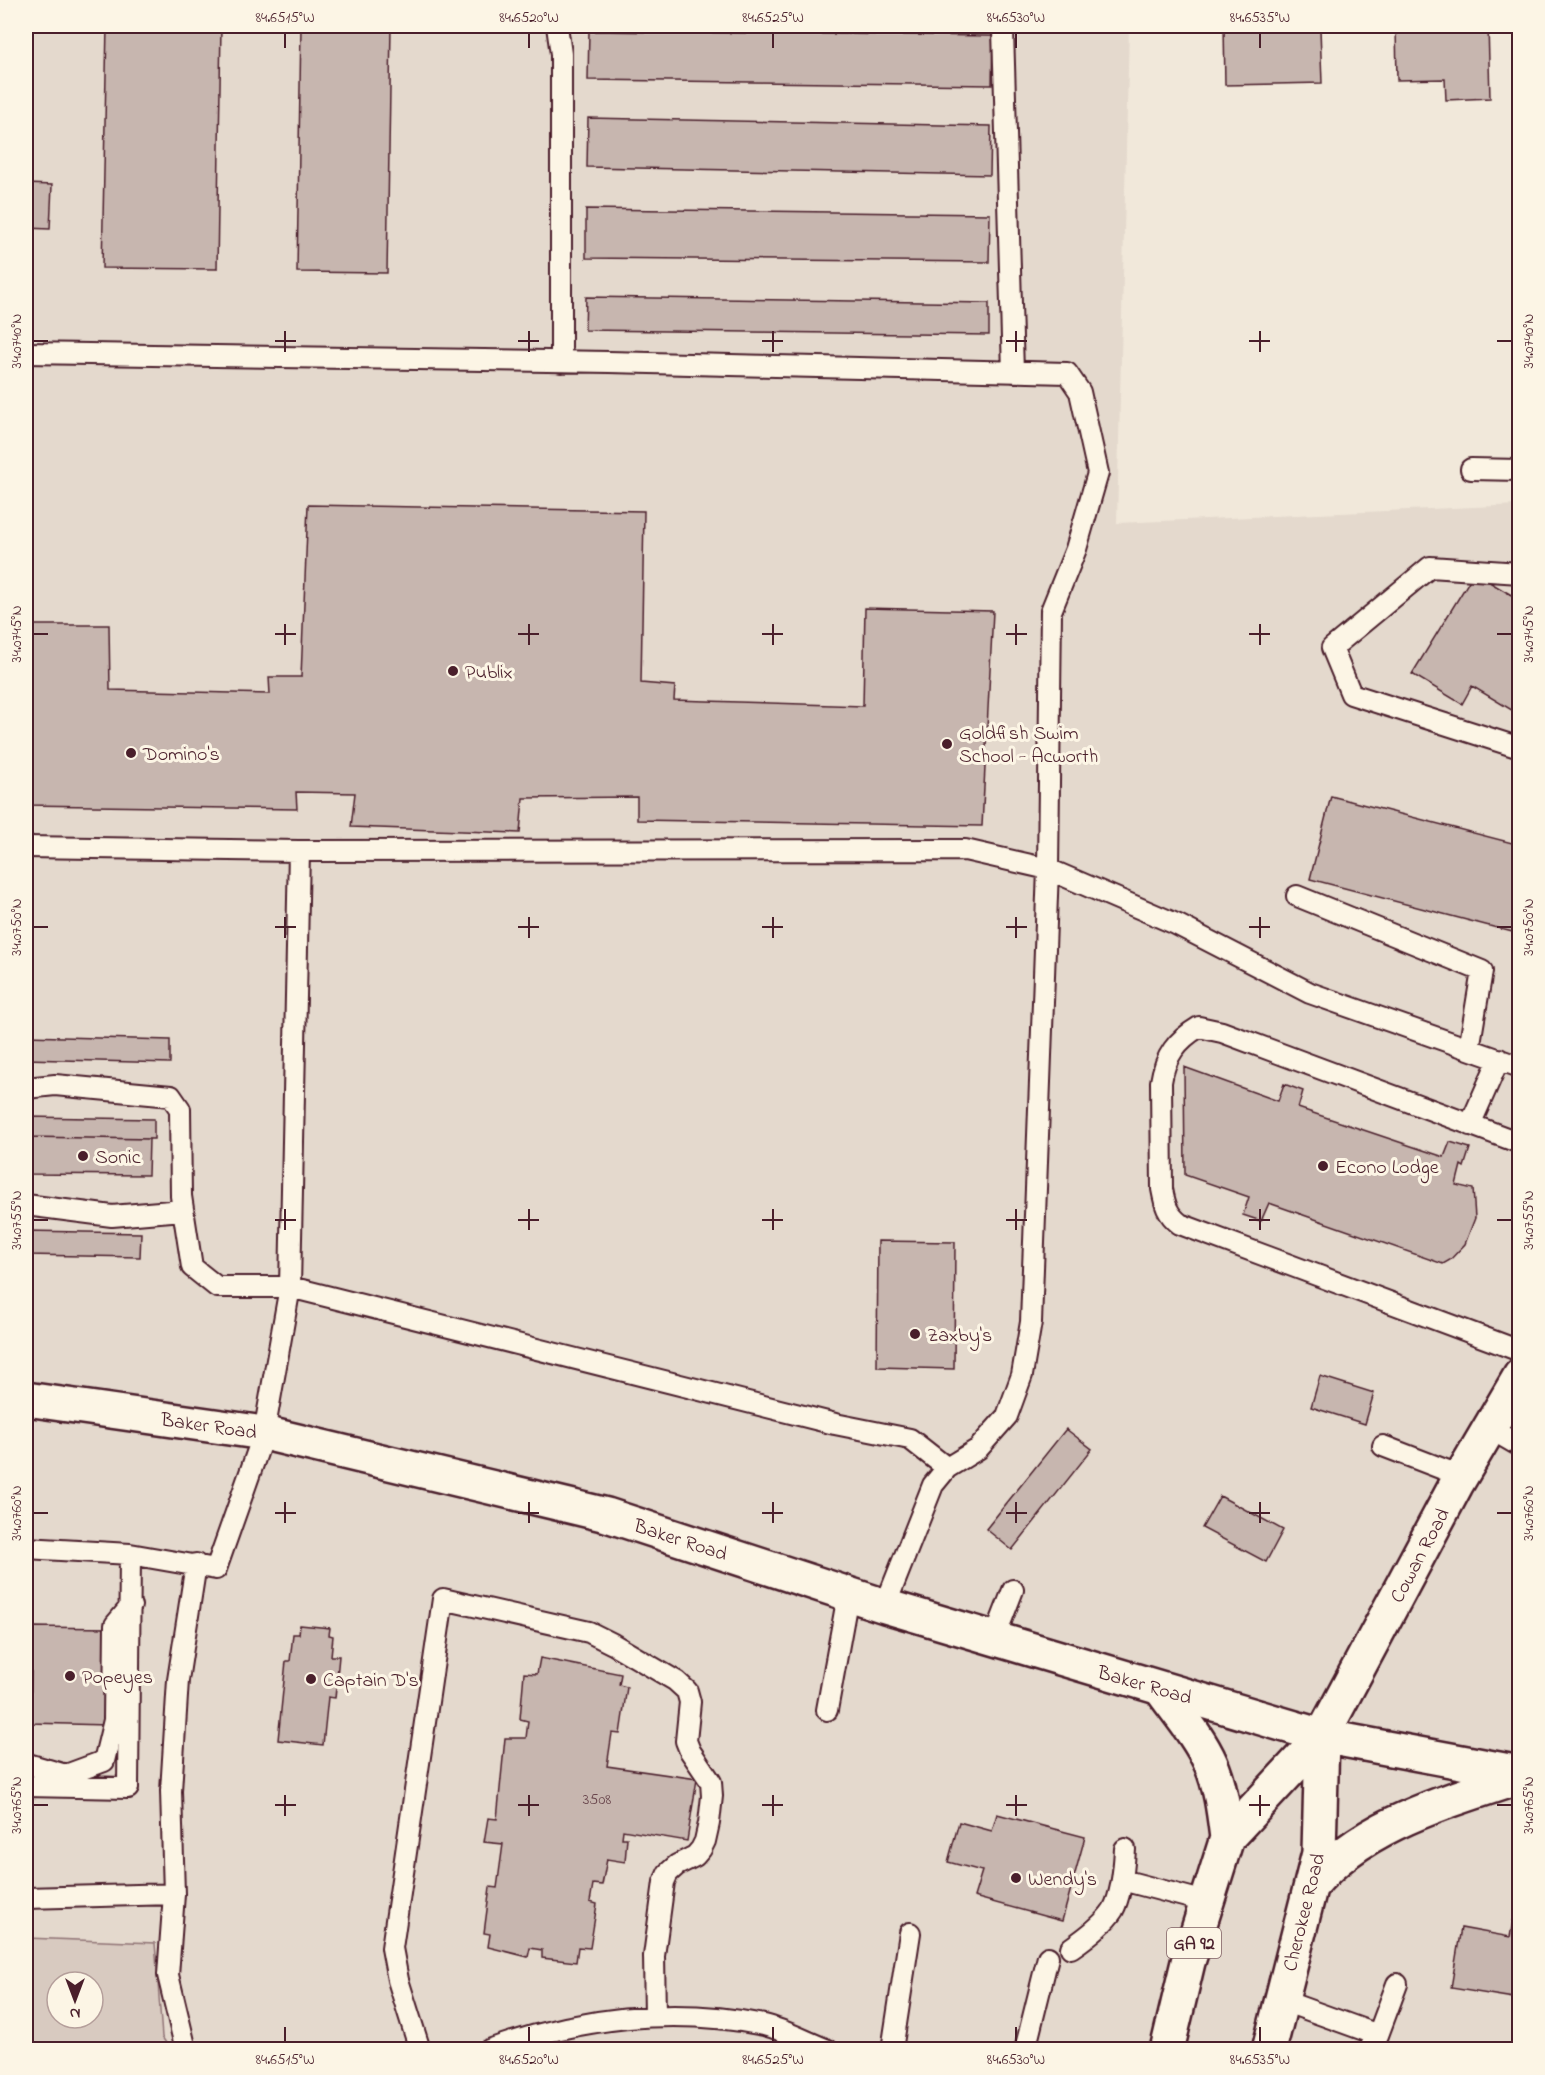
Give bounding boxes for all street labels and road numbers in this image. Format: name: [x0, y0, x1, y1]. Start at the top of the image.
street label: Baker Road: [158, 1406, 259, 1449]
street label: Cowan Road: [1384, 1504, 1458, 1609]
street label: Baker Road: [629, 1512, 731, 1570]
street label: Baker Road: [1093, 1659, 1195, 1714]
street label: Cherokee Road: [1277, 1851, 1334, 1975]
road number: GA 92: [1167, 1928, 1221, 1958]

